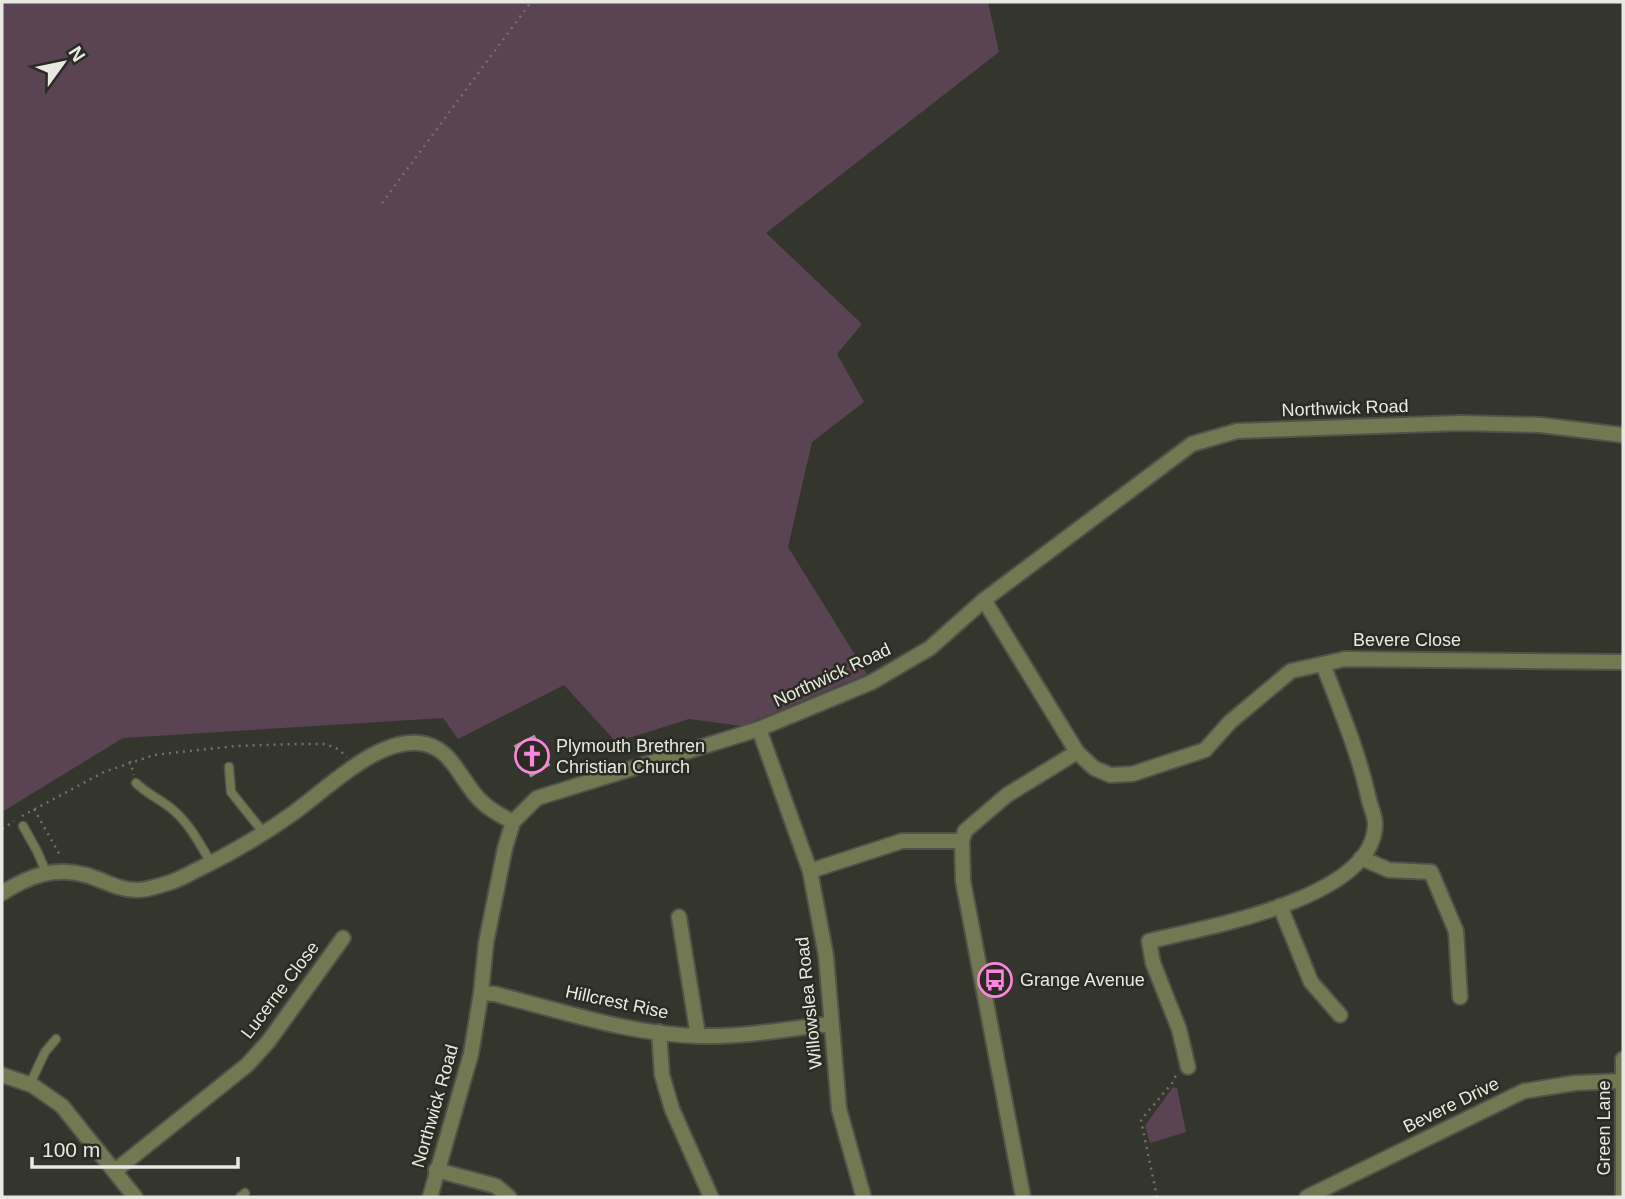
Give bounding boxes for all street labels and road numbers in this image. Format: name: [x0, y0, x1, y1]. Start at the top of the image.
street label: Northwick Road: [1281, 396, 1409, 420]
street label: Bevere Close: [1353, 630, 1461, 650]
street label: Northwick Road: [770, 639, 894, 711]
street label: Willowslea Road: [792, 936, 826, 1070]
street label: Lucerne Close: [237, 938, 323, 1042]
street label: Hillcrest Rise: [564, 981, 670, 1023]
street label: Northwick Road: [408, 1042, 462, 1170]
street label: Bevere Drive: [1400, 1073, 1502, 1137]
street label: Green Lane: [1594, 1080, 1614, 1176]

